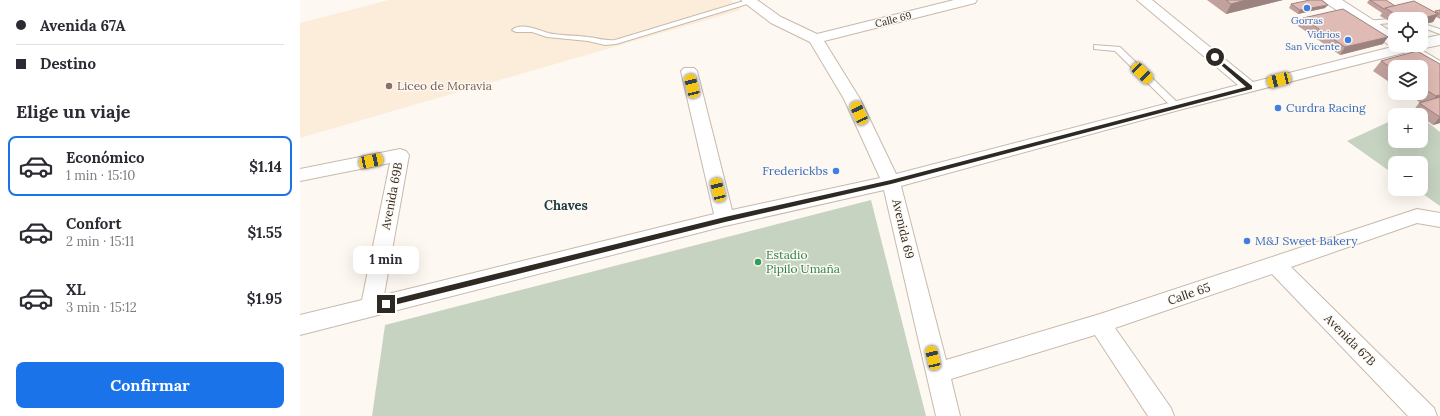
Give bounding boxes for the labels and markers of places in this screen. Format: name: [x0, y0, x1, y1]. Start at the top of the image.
marker: Gorras: [1302, 3, 1312, 13]
place label: Gorras: [1291, 14, 1323, 27]
place label: Vidrios San Vicente: [1285, 28, 1341, 53]
marker: Vidrios San Vicente: [1343, 35, 1353, 45]
place label: Liceo de Moravia: [397, 78, 492, 93]
marker: Liceo de Moravia: [384, 81, 394, 91]
place label: Curdra Racing: [1286, 100, 1366, 115]
marker: Curdra Racing: [1273, 103, 1283, 113]
place label: Frederickbs: [762, 163, 828, 178]
marker: Frederickbs: [831, 166, 841, 176]
place label: M&J Sweet Bakery: [1255, 233, 1358, 248]
marker: M&J Sweet Bakery: [1242, 236, 1252, 246]
place label: Estadio Pipilo Umaña: [766, 247, 840, 276]
marker: Estadio Pipilo Umaña: [753, 257, 763, 267]

